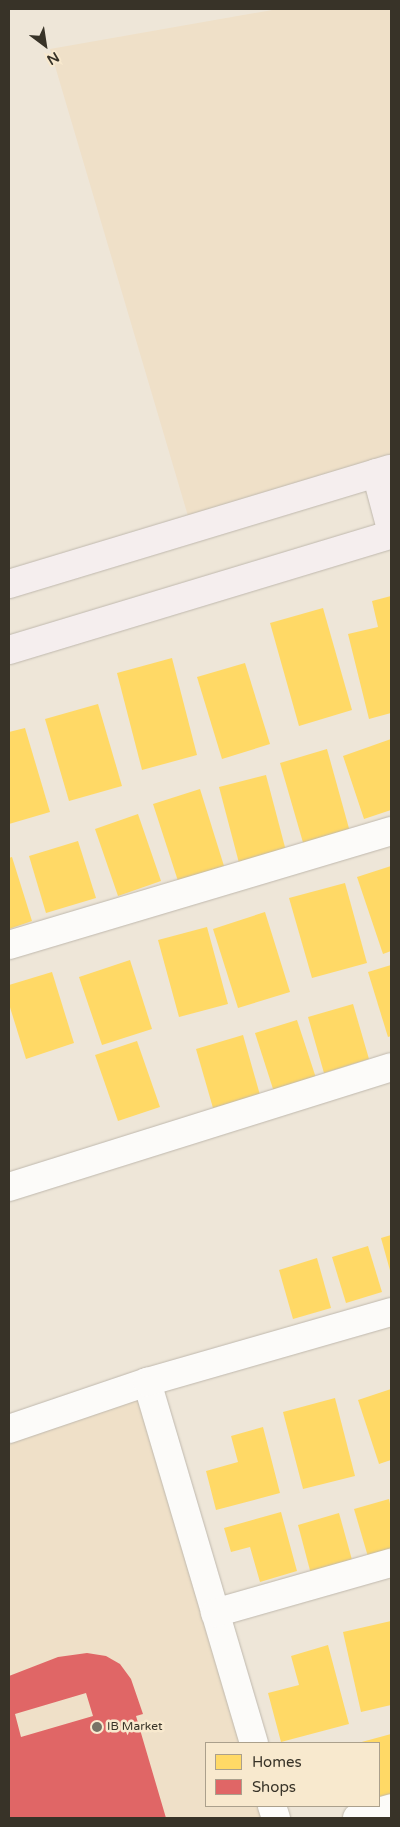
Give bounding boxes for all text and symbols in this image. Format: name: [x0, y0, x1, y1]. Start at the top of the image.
north arrow: [20, 20, 70, 70]
text: N: [44, 48, 62, 68]
place label: IB Market: [107, 1720, 163, 1734]
marker: IB Market: [91, 1721, 103, 1733]
legend: [205, 1742, 380, 1807]
text: Homes: [252, 1753, 302, 1771]
text: Shops: [252, 1778, 296, 1796]

